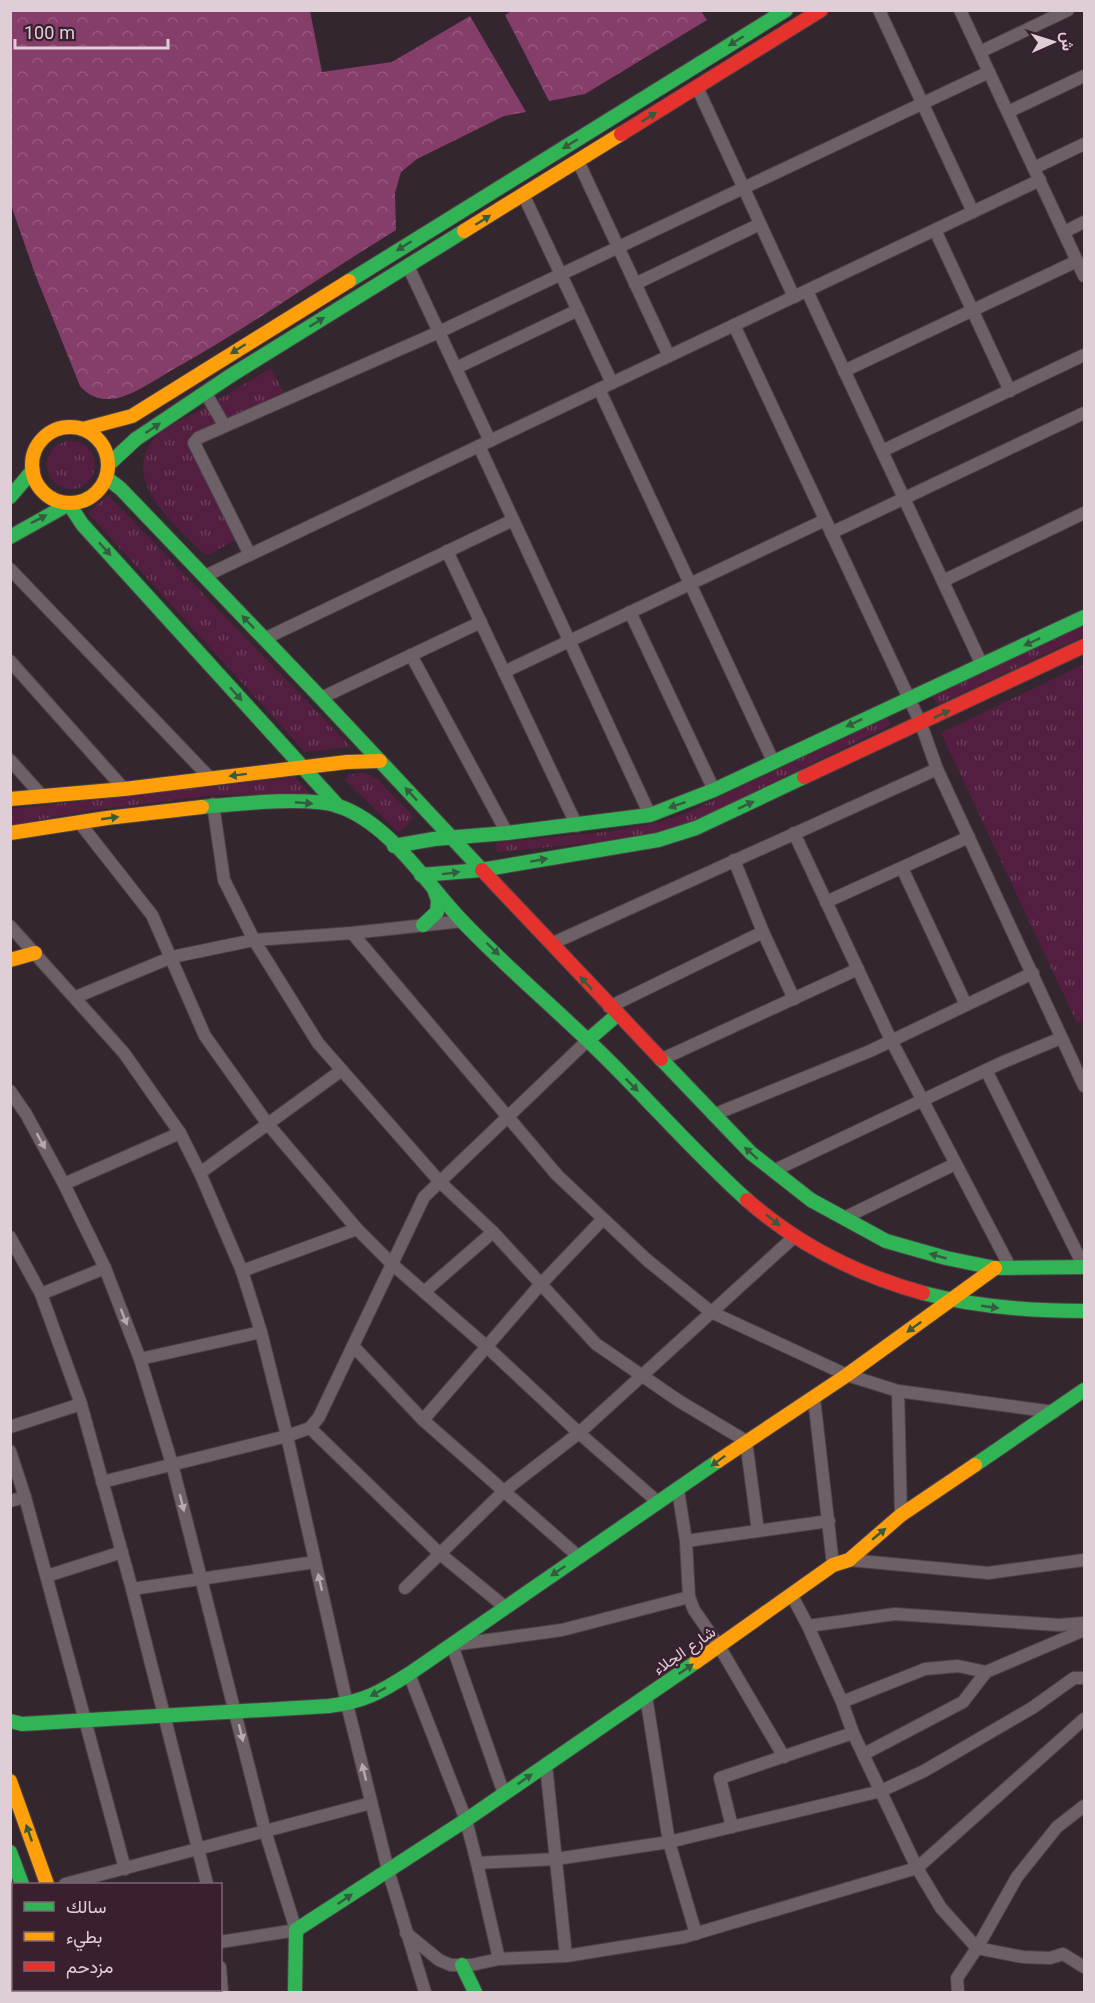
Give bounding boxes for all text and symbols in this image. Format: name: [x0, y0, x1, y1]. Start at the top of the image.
scale bar: [15, 12, 168, 50]
north arrow: [1023, 12, 1083, 72]
text: 100 m: [24, 21, 75, 49]
text: ش: [1052, 31, 1078, 52]
one-way arrow: [728, 36, 744, 47]
one-way arrow: [640, 112, 657, 123]
one-way arrow: [562, 138, 578, 149]
one-way arrow: [475, 214, 491, 225]
one-way arrow: [396, 241, 412, 252]
one-way arrow: [309, 317, 325, 328]
one-way arrow: [230, 343, 247, 354]
one-way arrow: [145, 423, 161, 434]
one-way arrow: [31, 514, 48, 524]
one-way arrow: [98, 542, 112, 557]
one-way arrow: [242, 616, 256, 630]
one-way arrow: [1023, 637, 1040, 646]
one-way arrow: [229, 686, 242, 701]
one-way arrow: [933, 709, 950, 718]
one-way arrow: [846, 719, 863, 728]
one-way arrow: [229, 770, 248, 780]
one-way arrow: [404, 787, 418, 802]
one-way arrow: [294, 798, 313, 808]
one-way arrow: [737, 800, 754, 809]
one-way arrow: [668, 801, 686, 811]
one-way arrow: [100, 813, 119, 822]
one-way arrow: [529, 855, 548, 864]
one-way arrow: [442, 869, 461, 878]
one-way arrow: [485, 942, 500, 956]
one-way arrow: [580, 976, 594, 990]
one-way arrow: [625, 1078, 639, 1092]
one-way arrow: [36, 1133, 46, 1150]
one-way arrow: [744, 1146, 759, 1160]
one-way arrow: [765, 1213, 780, 1226]
one-way arrow: [929, 1251, 947, 1260]
one-way arrow: [981, 1303, 1000, 1312]
one-way arrow: [119, 1309, 129, 1327]
one-way arrow: [906, 1321, 922, 1333]
one-way arrow: [711, 1455, 727, 1467]
one-way arrow: [178, 1494, 188, 1513]
one-way arrow: [871, 1527, 887, 1540]
one-way arrow: [550, 1565, 566, 1577]
one-way arrow: [314, 1573, 324, 1592]
street label: شارع الجلاء: [649, 1621, 722, 1683]
one-way arrow: [678, 1664, 694, 1675]
one-way arrow: [370, 1687, 387, 1697]
one-way arrow: [236, 1724, 246, 1742]
one-way arrow: [359, 1763, 369, 1782]
one-way arrow: [517, 1773, 533, 1785]
one-way arrow: [23, 1823, 33, 1841]
legend: [12, 1883, 222, 1991]
one-way arrow: [337, 1893, 354, 1904]
text: سالك: [66, 1895, 106, 1923]
text: بطيء: [66, 1925, 102, 1953]
text: مزدحم: [66, 1955, 113, 1983]

